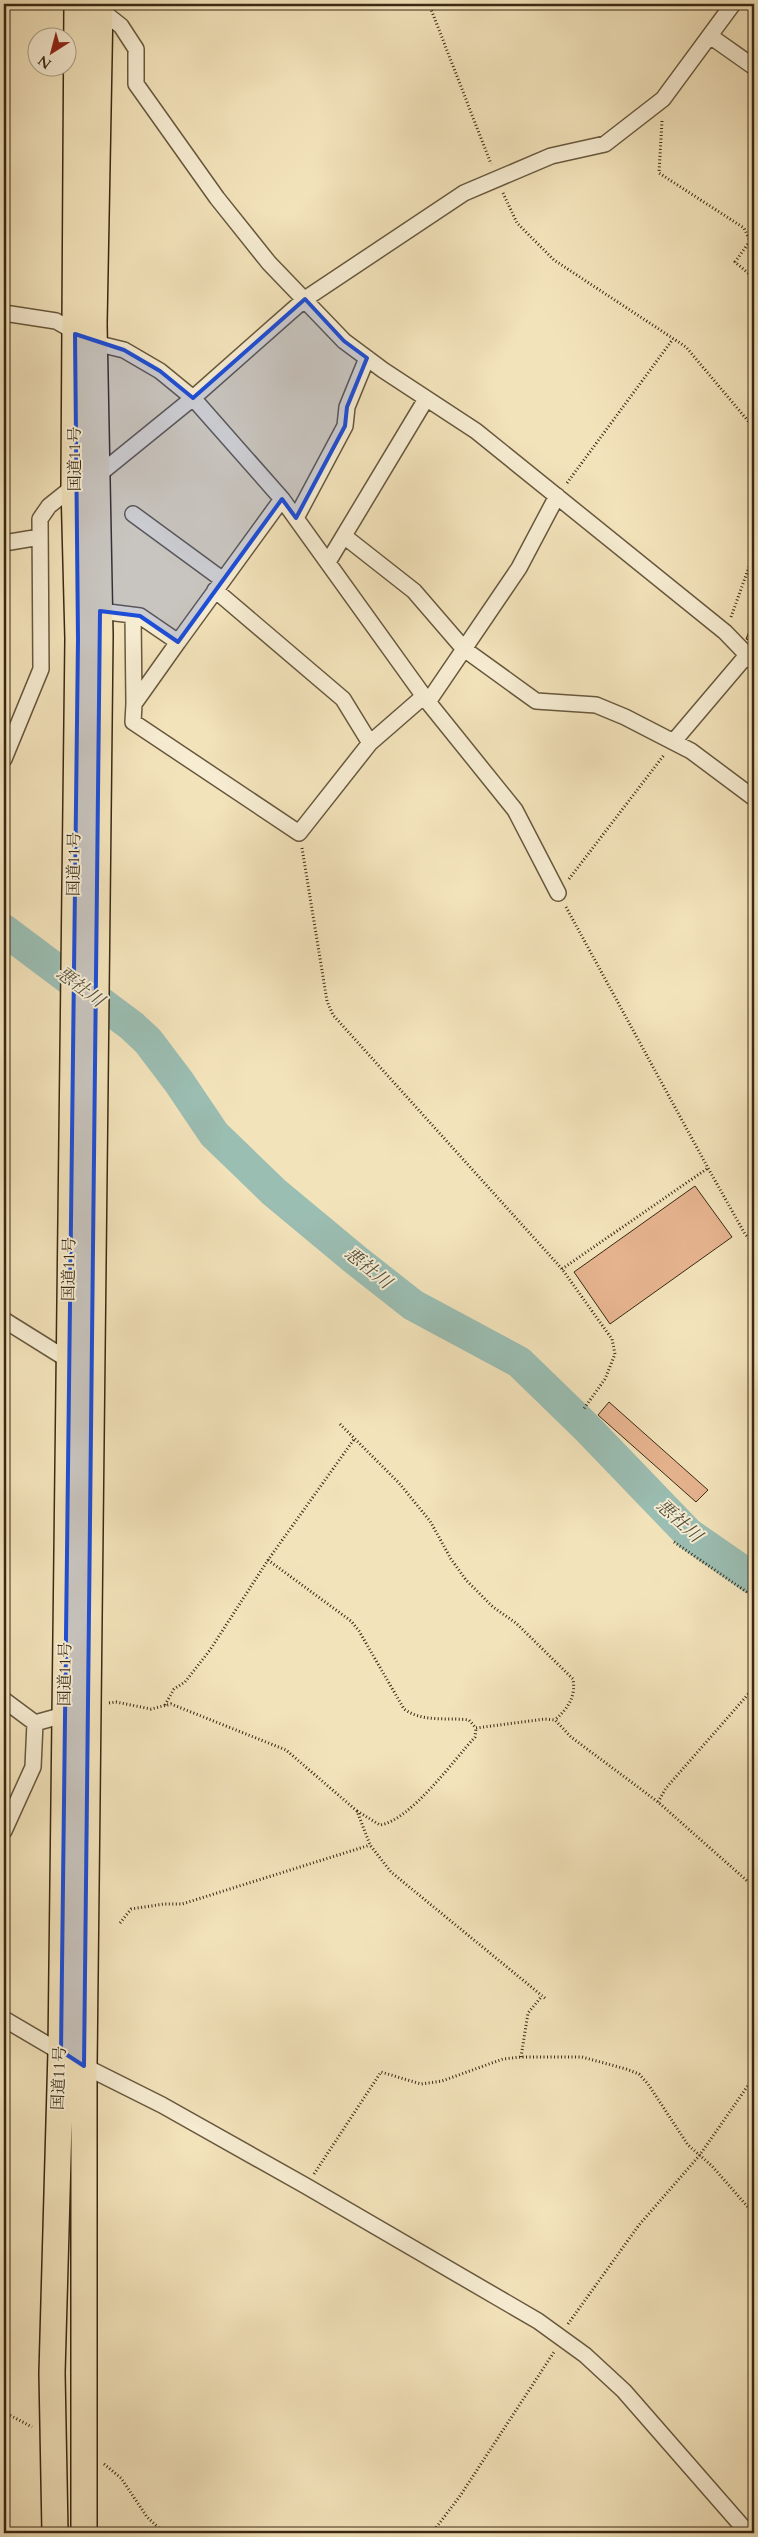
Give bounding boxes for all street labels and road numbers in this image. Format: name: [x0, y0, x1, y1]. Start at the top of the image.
street label: 国道11号: [64, 427, 86, 491]
street label: 国道11号: [62, 832, 86, 896]
street label: 国道11号: [57, 1237, 81, 1301]
street label: 国道11号: [53, 1642, 77, 1706]
street label: 国道11号: [47, 2045, 71, 2111]

